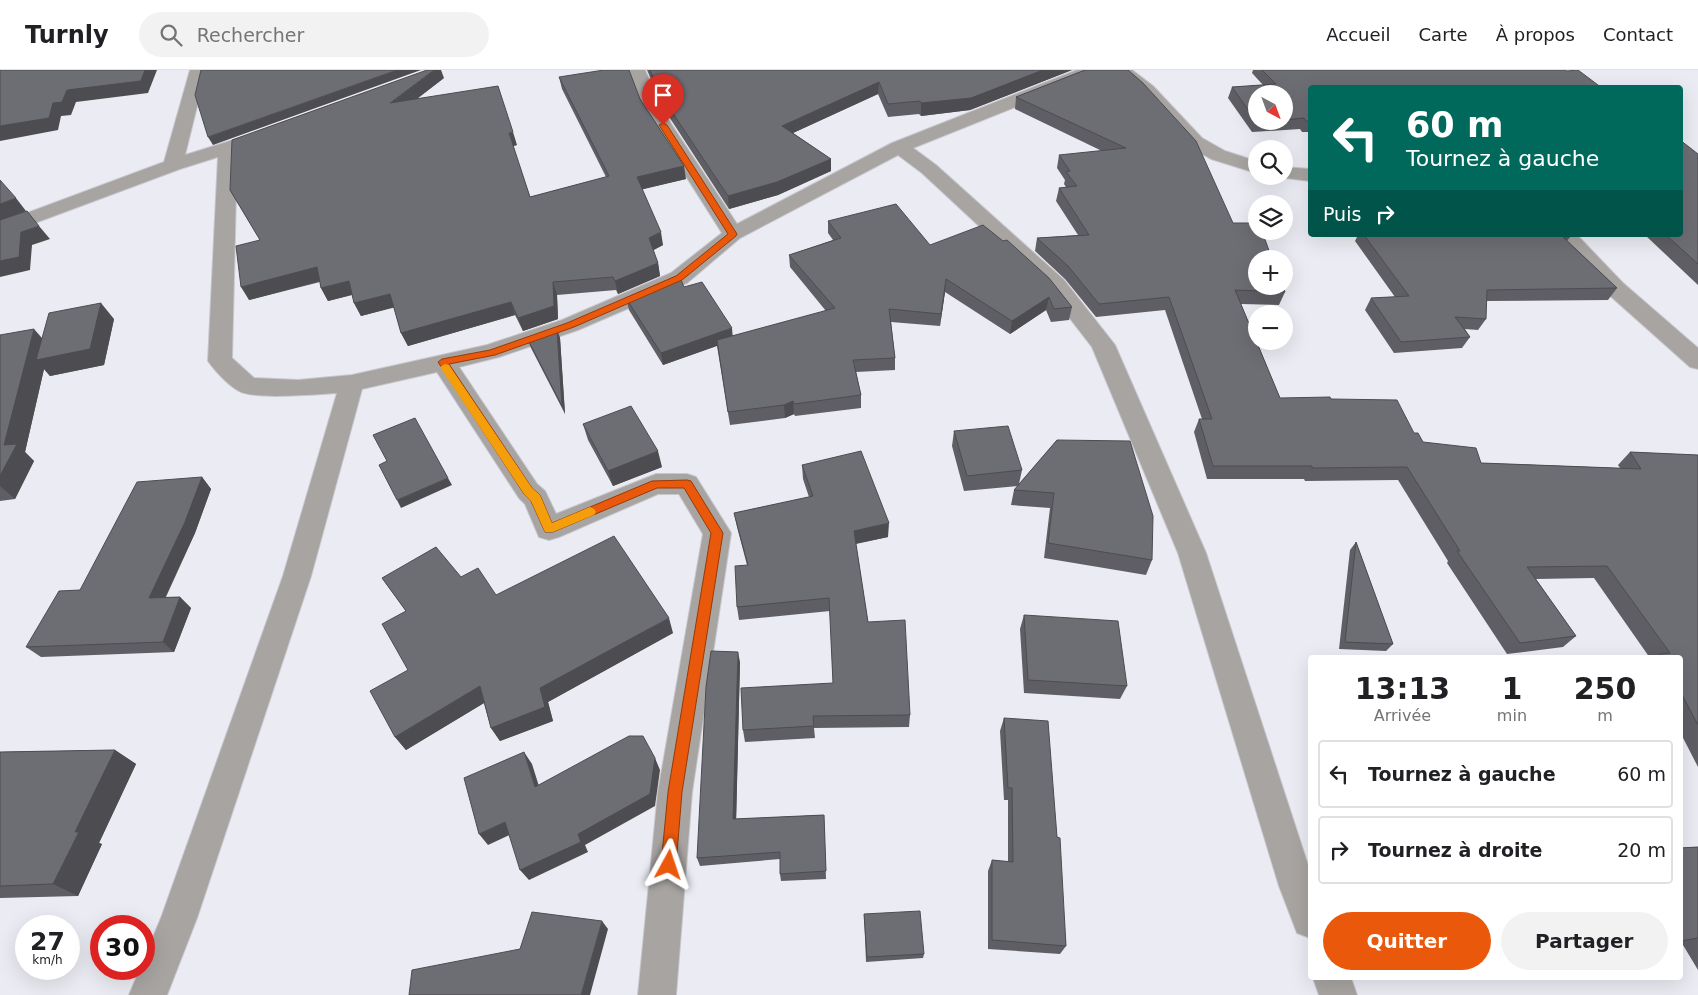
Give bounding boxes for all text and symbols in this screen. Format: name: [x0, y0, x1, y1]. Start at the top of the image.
search box: [139, 12, 489, 57]
text: Turnly: [25, 21, 109, 49]
icon: search: [157, 21, 185, 49]
text: Rechercher: [197, 24, 304, 46]
text: Accueil: [1326, 24, 1391, 45]
text: Carte: [1419, 24, 1468, 45]
text: À propos: [1496, 24, 1575, 45]
text: Contact: [1603, 24, 1673, 45]
pin: [642, 74, 684, 125]
icon: arrive: [649, 81, 677, 109]
north arrow: [1248, 85, 1292, 130]
map controls: [1248, 85, 1293, 350]
icon: left: [1323, 105, 1388, 170]
text: 60 m: [1406, 105, 1503, 145]
button: search: [1248, 140, 1293, 185]
text: Tournez à gauche: [1406, 146, 1599, 171]
button: layers: [1248, 195, 1293, 240]
icon: right: [1371, 200, 1399, 228]
text: Puis: [1323, 203, 1361, 225]
button: +: [1248, 250, 1293, 295]
button: −: [1248, 305, 1293, 350]
text: 13:13: [1355, 671, 1450, 706]
text: 1: [1501, 671, 1522, 706]
text: 250: [1574, 671, 1636, 706]
text: Arrivée: [1374, 706, 1431, 725]
text: min: [1497, 706, 1527, 725]
text: m: [1597, 706, 1613, 725]
icon: left: [1325, 760, 1353, 788]
text: Tournez à gauche: [1368, 763, 1556, 785]
text: 60 m: [1617, 763, 1666, 785]
icon: right: [1325, 836, 1353, 864]
position arrow: [642, 838, 694, 890]
text: Tournez à droite: [1368, 839, 1542, 861]
text: 20 m: [1617, 839, 1666, 861]
button: Quitter: [1323, 912, 1491, 970]
button: Partager: [1501, 912, 1668, 970]
speed limit sign: 30: [90, 915, 155, 980]
text: 27: [30, 927, 65, 956]
text: km/h: [32, 953, 63, 967]

